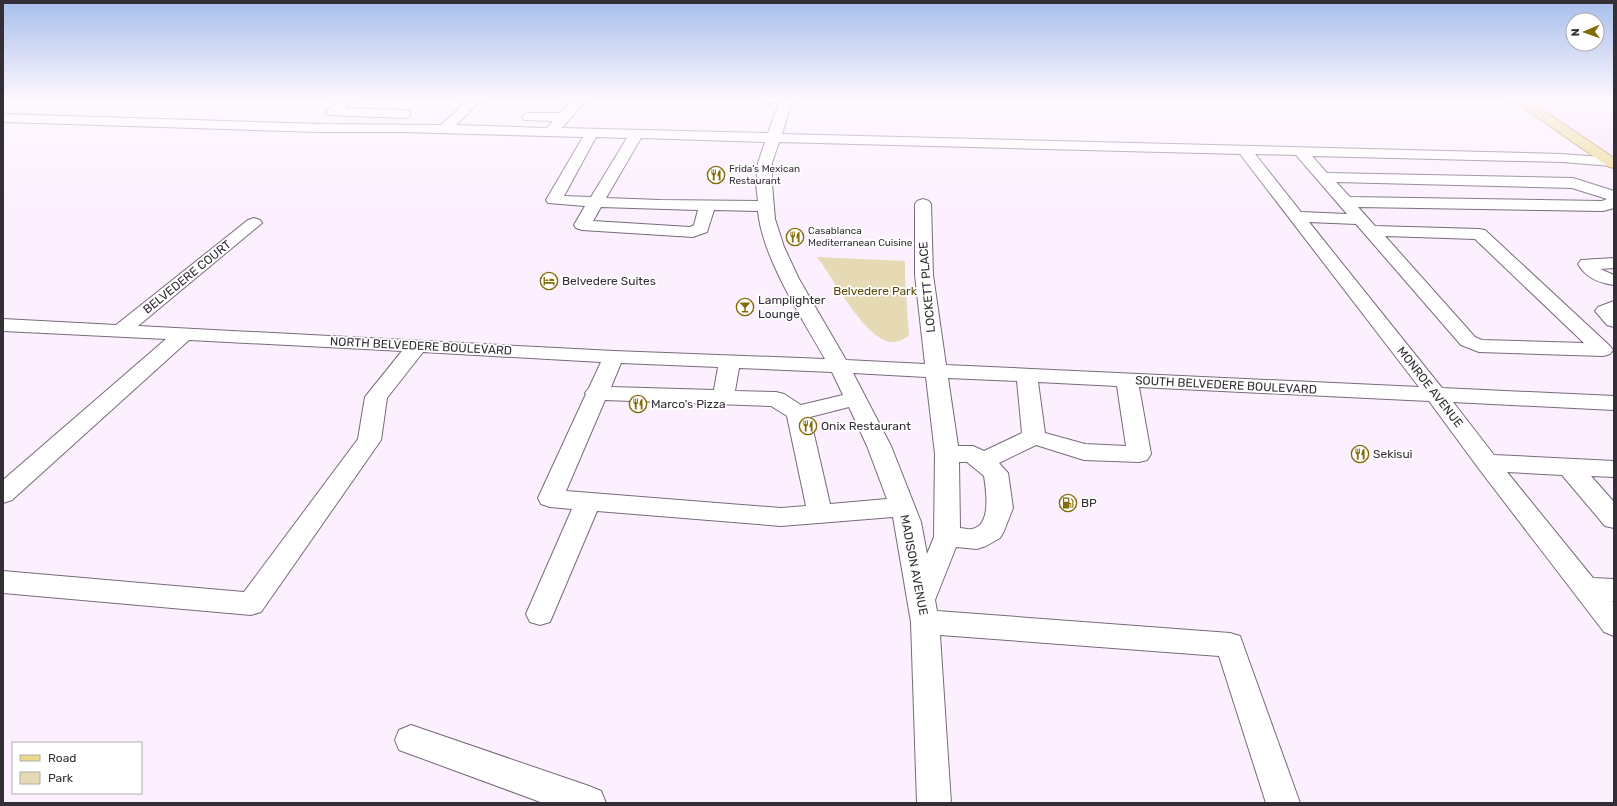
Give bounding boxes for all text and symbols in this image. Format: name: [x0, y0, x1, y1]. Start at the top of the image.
north arrow: [1565, 12, 1605, 52]
text: N: [1569, 28, 1582, 37]
place label: Frida's Mexican Restaurant: [729, 163, 800, 187]
restaurant icon: Frida's Mexican Restaurant: [706, 165, 726, 185]
place label: Casablanca Mediterranean Cuisine: [808, 225, 913, 249]
restaurant icon: Casablanca Mediterranean Cuisine: [785, 227, 805, 247]
street label: BELVEDERE COURT: [140, 237, 234, 317]
street label: LOCKETT PLACE: [916, 241, 938, 333]
hotel icon: Belvedere Suites: [539, 271, 559, 291]
place label: Belvedere Suites: [562, 274, 656, 288]
park label: Belvedere Park: [833, 284, 918, 298]
place label: Lamplighter Lounge: [758, 293, 826, 321]
bar icon: Lamplighter Lounge: [735, 297, 755, 317]
street label: NORTH BELVEDERE BOULEVARD: [330, 334, 512, 358]
street label: MONROE AVENUE: [1394, 344, 1466, 430]
street label: SOUTH BELVEDERE BOULEVARD: [1135, 373, 1317, 397]
restaurant icon: Marco's Pizza: [628, 394, 648, 414]
place label: Marco's Pizza: [651, 397, 726, 411]
restaurant icon: Onix Restaurant: [798, 416, 818, 436]
place label: Onix Restaurant: [821, 419, 911, 433]
restaurant icon: Sekisui: [1350, 444, 1370, 464]
place label: Sekisui: [1373, 447, 1413, 461]
fuel station icon: BP: [1058, 493, 1078, 513]
place label: BP: [1081, 496, 1097, 510]
street label: MADISON AVENUE: [897, 513, 931, 617]
legend: [12, 742, 142, 794]
text: Road: [48, 751, 76, 765]
text: Park: [48, 771, 74, 785]

